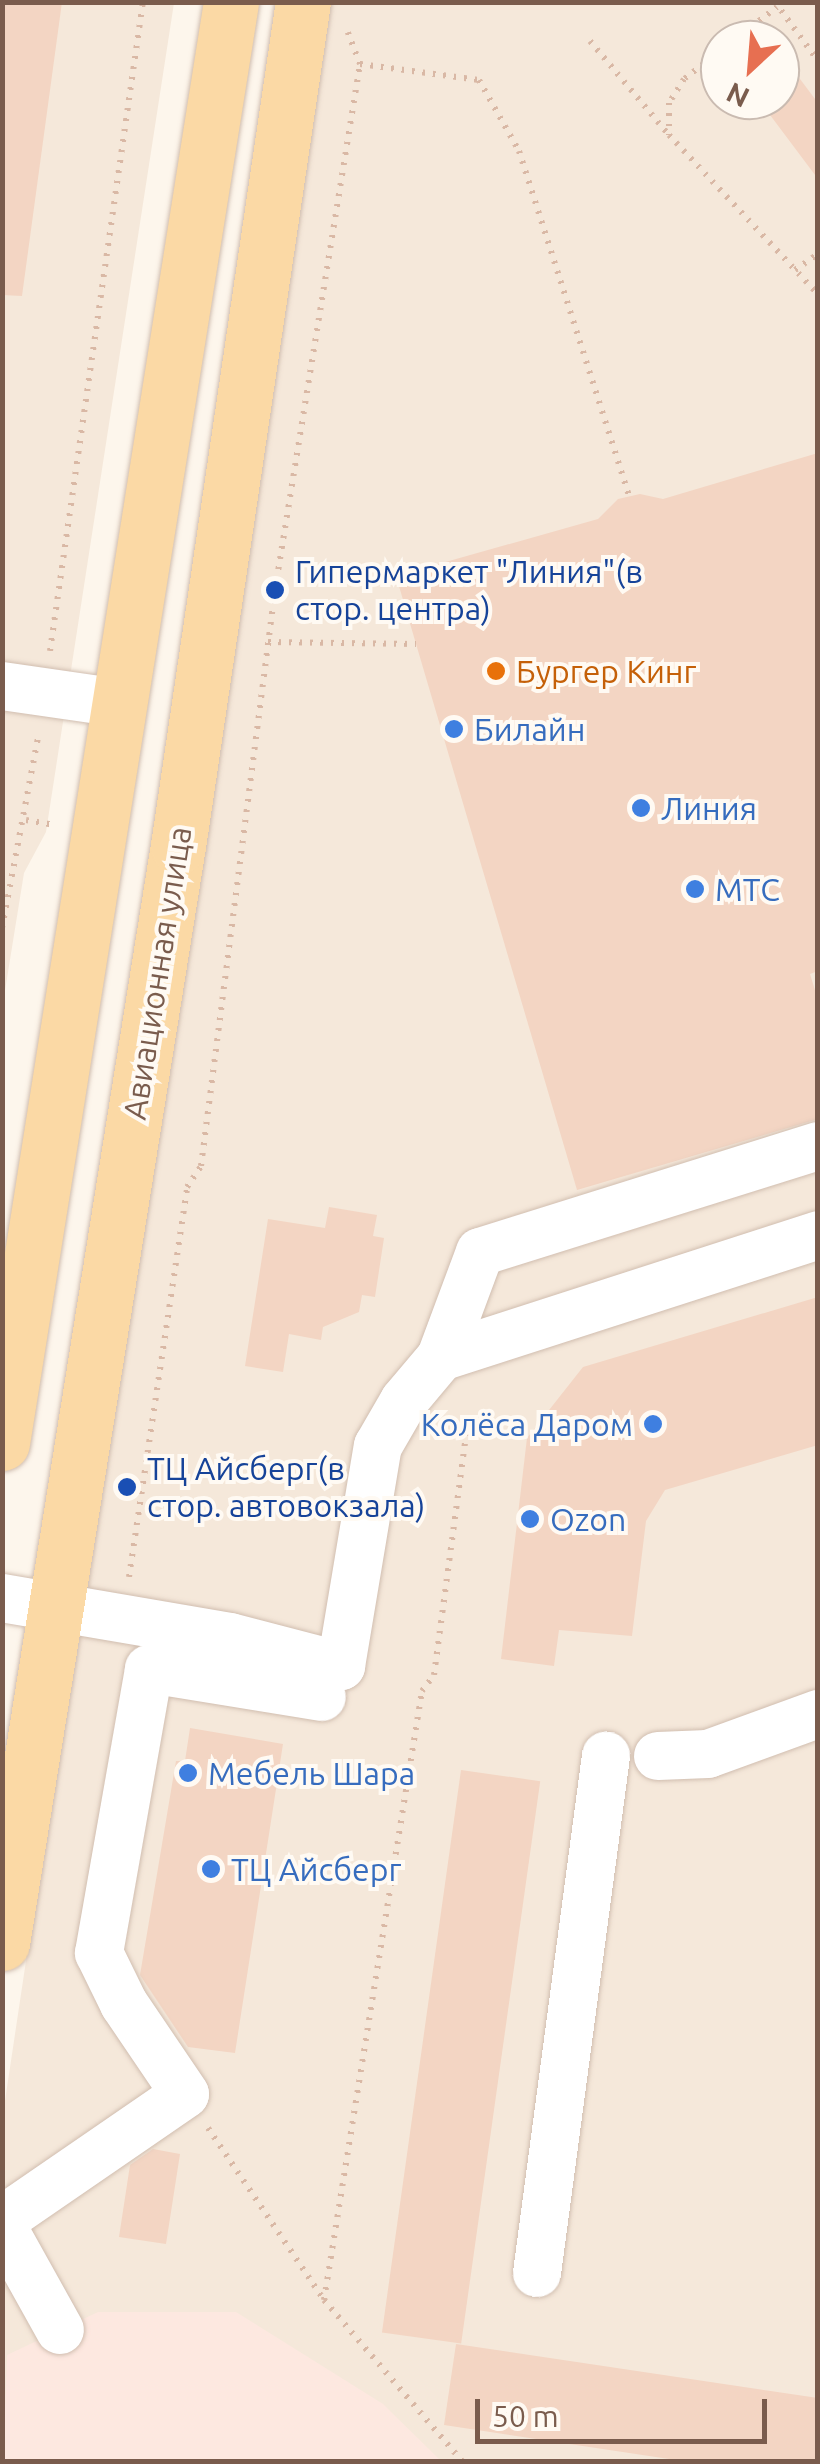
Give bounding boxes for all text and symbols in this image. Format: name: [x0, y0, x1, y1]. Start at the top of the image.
north arrow: [700, 20, 800, 120]
text: N: [721, 77, 754, 114]
place label: Гипермаркет "Линия"(в стор. центра): [295, 553, 643, 628]
marker: Гипермаркет "Линия"(в стор. центра): [264, 579, 286, 601]
place label: Бургер Кинг: [516, 652, 696, 690]
marker: Бургер Кинг: [485, 660, 507, 682]
place label: Билайн: [474, 710, 585, 748]
marker: Билайн: [443, 718, 465, 740]
place label: Линия: [661, 789, 757, 827]
marker: Линия: [630, 797, 652, 819]
street label: Авиационная улица: [115, 824, 199, 1122]
place label: МТС: [715, 870, 780, 908]
marker: МТС: [684, 878, 706, 900]
place label: Колёса Даром: [421, 1405, 633, 1443]
marker: Колёса Даром: [642, 1413, 664, 1435]
place label: ТЦ Айсберг(в стор. автовокзала): [147, 1450, 425, 1525]
marker: ТЦ Айсберг(в стор. автовокзала): [116, 1476, 138, 1498]
place label: Ozon: [550, 1500, 626, 1538]
marker: Ozon: [519, 1508, 541, 1530]
place label: Мебель Шара: [208, 1754, 415, 1792]
marker: Мебель Шара: [177, 1762, 199, 1784]
place label: ТЦ Айсберг: [231, 1850, 401, 1888]
marker: ТЦ Айсберг: [200, 1858, 222, 1880]
scale bar: [480, 2379, 772, 2441]
text: 50 m: [492, 2399, 559, 2433]

